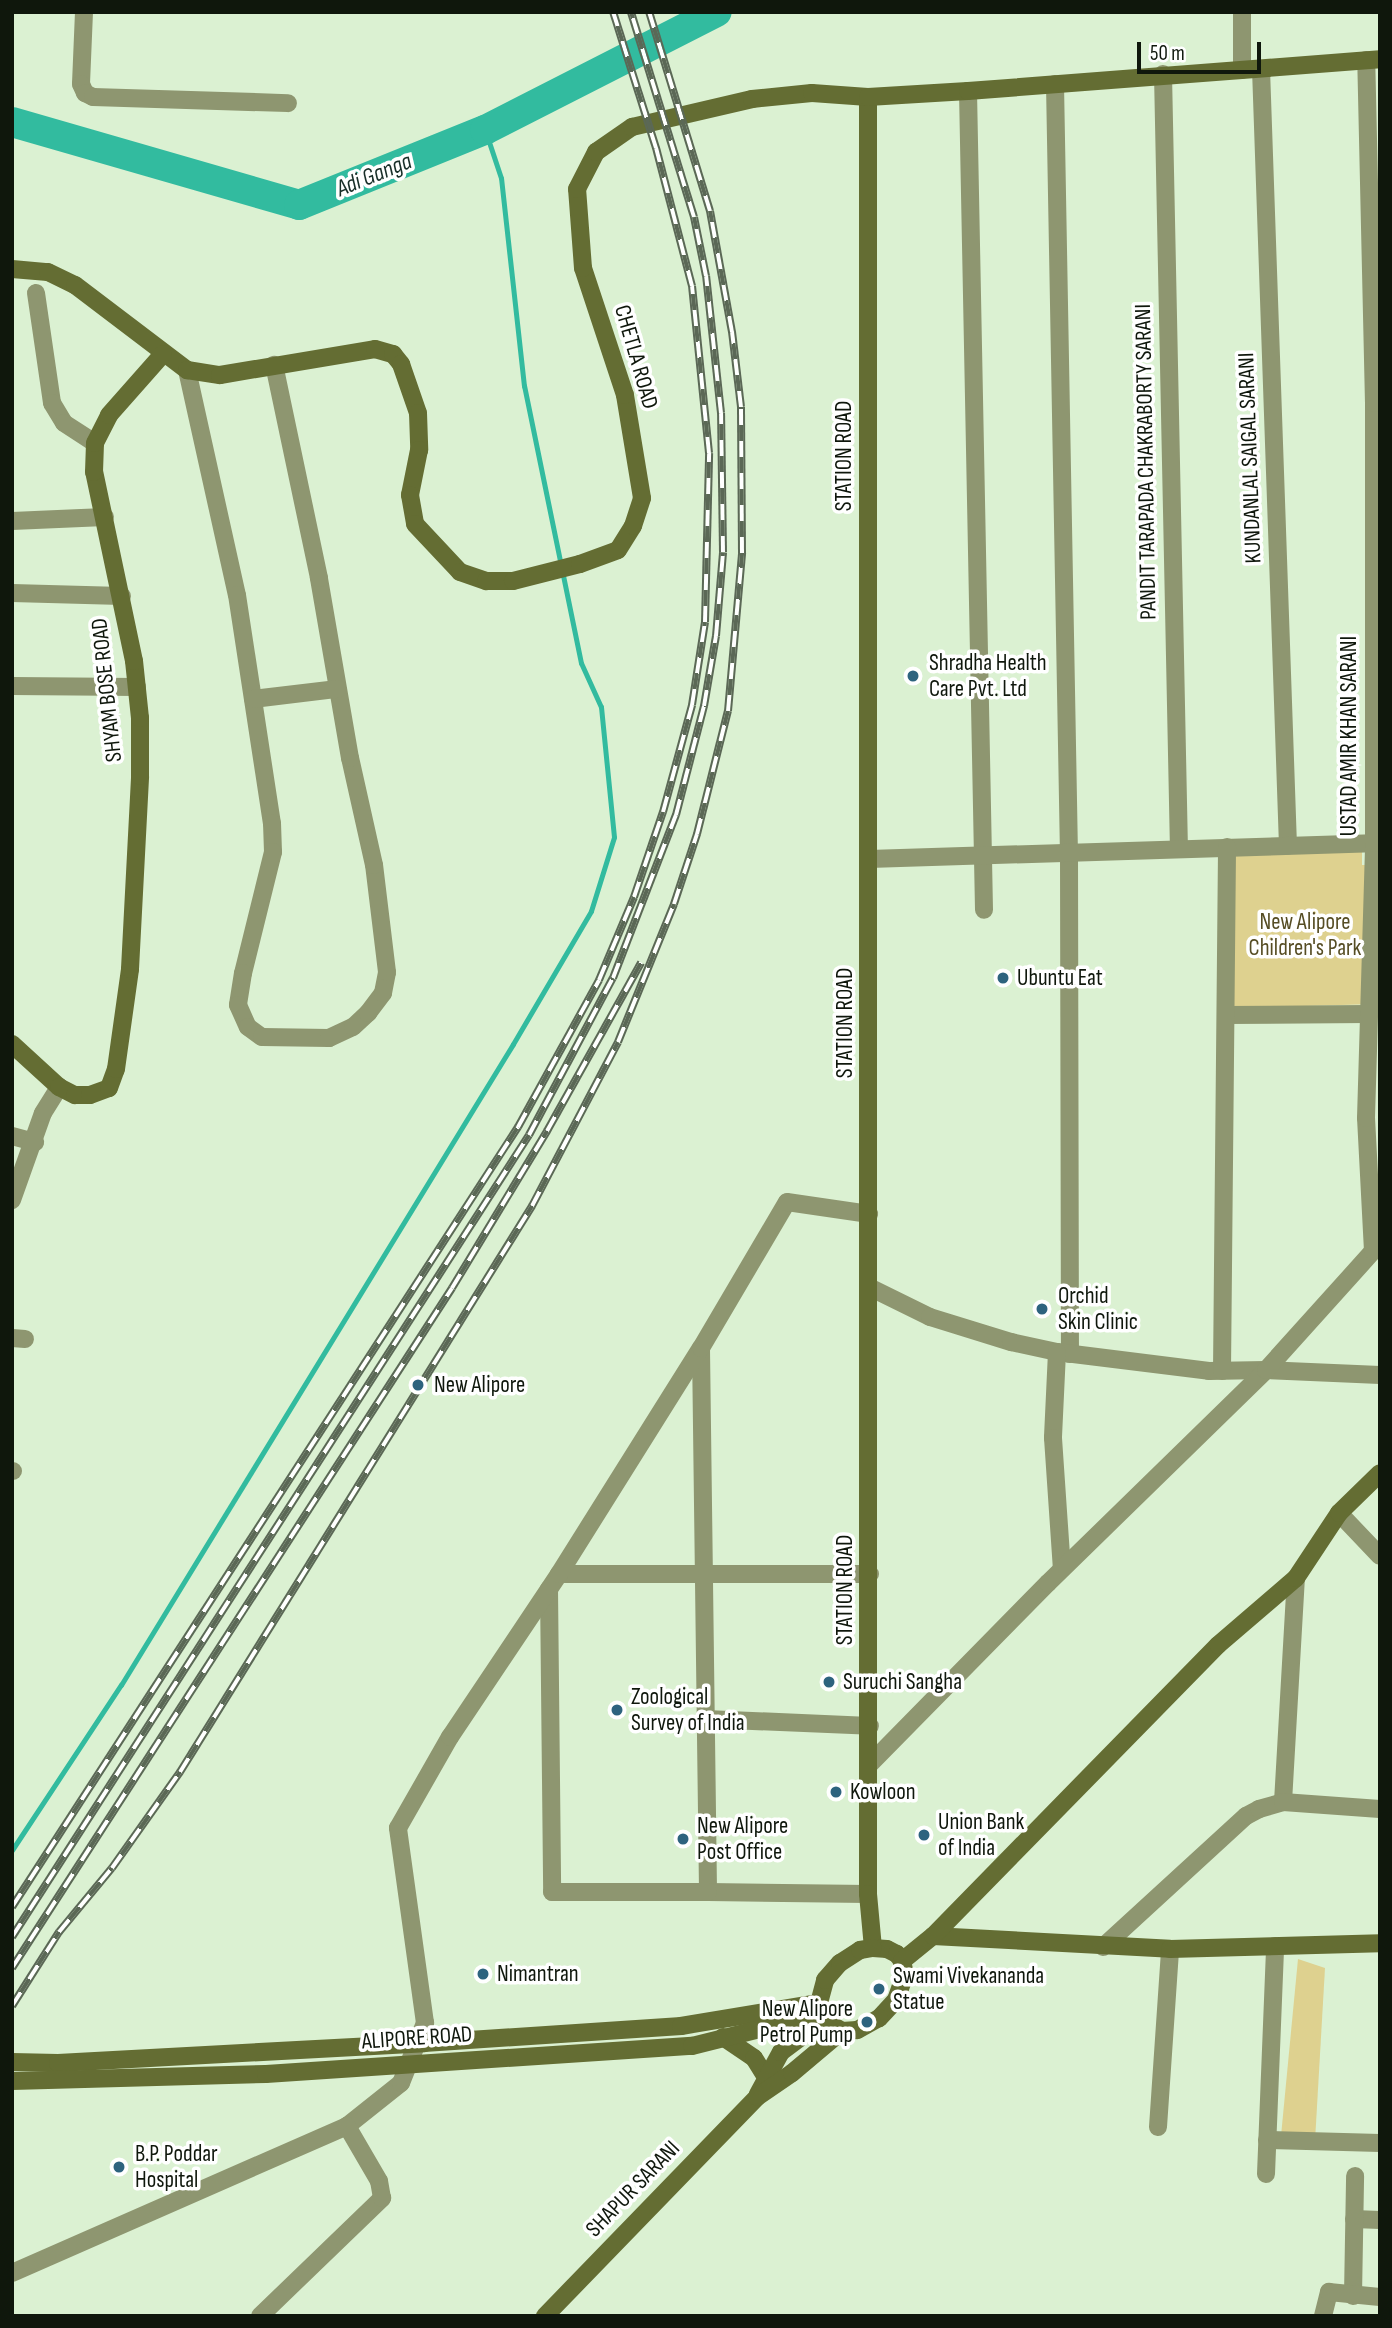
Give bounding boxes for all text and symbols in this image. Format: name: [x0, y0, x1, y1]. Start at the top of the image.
scale bar: [1140, 28, 1264, 72]
text: 50 m: [1150, 41, 1185, 66]
water label: Adi Ganga: [332, 147, 416, 203]
street label: CHETLA ROAD: [608, 302, 664, 412]
street label: PANDIT TARAPADA CHAKRABORTY SARANI: [1129, 304, 1163, 620]
street label: KUNDANLAL SAIGAL SARANI: [1233, 352, 1267, 564]
street label: STATION ROAD: [830, 401, 858, 511]
street label: SHYAM BOSE ROAD: [86, 617, 128, 763]
street label: USTAD AMIR KHAN SARANI: [1335, 636, 1363, 836]
place label: Shradha Health Care Pvt. Ltd: [929, 649, 1047, 703]
marker: Shradha Health Care Pvt. Ltd: [903, 666, 923, 686]
park label: New Alipore Children's Park: [1249, 908, 1361, 962]
place label: Ubuntu Eat: [1017, 964, 1103, 992]
street label: STATION ROAD: [831, 968, 859, 1078]
marker: Ubuntu Eat: [995, 970, 1011, 986]
place label: Orchid Skin Clinic: [1058, 1282, 1138, 1336]
marker: Orchid Skin Clinic: [1032, 1299, 1052, 1319]
place label: New Alipore: [434, 1371, 525, 1399]
marker: New Alipore: [408, 1375, 428, 1395]
street label: STATION ROAD: [831, 1535, 859, 1645]
place label: Suruchi Sangha: [843, 1668, 962, 1696]
marker: Suruchi Sangha: [821, 1674, 837, 1690]
place label: Zoological Survey of India: [631, 1683, 745, 1737]
marker: Zoological Survey of India: [609, 1702, 625, 1718]
place label: Kowloon: [850, 1778, 916, 1806]
marker: Kowloon: [828, 1784, 844, 1800]
place label: Union Bank of India: [938, 1808, 1024, 1862]
place label: New Alipore Post Office: [697, 1812, 788, 1866]
marker: Union Bank of India: [916, 1827, 932, 1843]
marker: New Alipore Post Office: [675, 1831, 691, 1847]
place label: Nimantran: [497, 1960, 579, 1988]
place label: Swami Vivekananda Statue: [893, 1962, 1044, 2016]
marker: Nimantran: [475, 1966, 491, 1982]
marker: Swami Vivekananda Statue: [871, 1981, 887, 1997]
place label: New Alipore Petrol Pump: [760, 1995, 853, 2049]
marker: New Alipore Petrol Pump: [859, 2014, 875, 2030]
street label: ALIPORE ROAD: [361, 2020, 473, 2056]
street label: SHAPUR SARANI: [580, 2135, 686, 2243]
place label: B.P. Poddar Hospital: [135, 2140, 218, 2194]
marker: B.P. Poddar Hospital: [109, 2157, 129, 2177]

